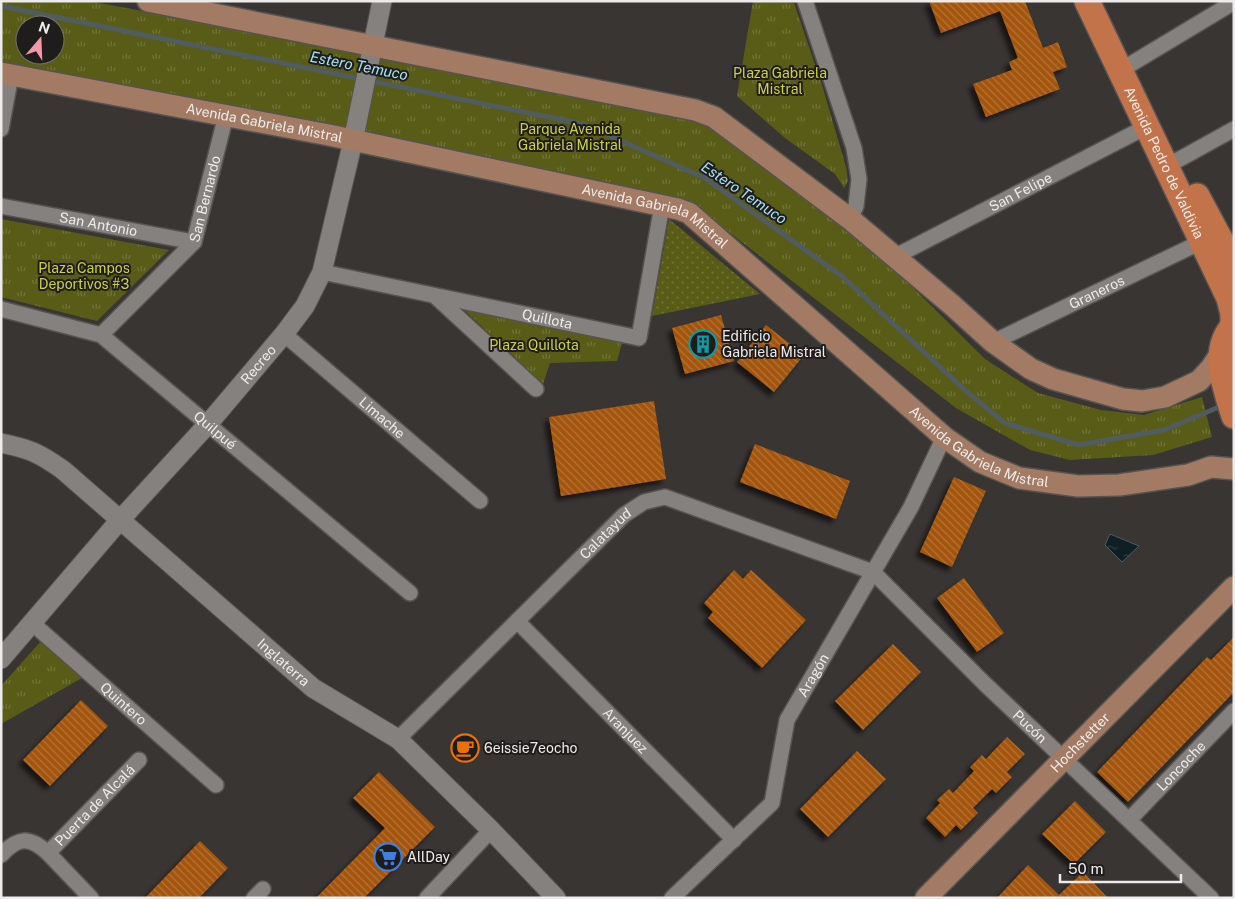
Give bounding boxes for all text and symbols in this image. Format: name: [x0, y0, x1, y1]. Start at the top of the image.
north arrow: [15, 15, 65, 65]
text: N: [36, 18, 52, 37]
water label: Estero Temuco: [309, 48, 409, 83]
park label: Plaza Gabriela Mistral: [733, 65, 827, 97]
street label: Avenida Pedro de Valdivia: [1121, 84, 1207, 241]
street label: Avenida Gabriela Mistral: [185, 100, 344, 146]
park label: Parque Avenida Gabriela Mistral: [518, 121, 622, 153]
street label: San Bernardo: [186, 154, 224, 244]
water label: Estero Temuco: [698, 158, 790, 227]
street label: San Felipe: [986, 169, 1055, 215]
street label: Avenida Gabriela Mistral: [580, 181, 731, 252]
street label: San Antonio: [58, 209, 139, 239]
park label: Plaza Campos Deportivos #3: [38, 260, 130, 292]
street label: Graneros: [1066, 272, 1127, 312]
street label: Quillota: [521, 306, 574, 332]
place label: Edificio Gabriela Mistral: [722, 328, 826, 360]
building icon: Edificio Gabriela Mistral: [688, 329, 718, 359]
park label: Plaza Quillota: [489, 337, 579, 353]
street label: Recreo: [237, 342, 279, 387]
street label: Limache: [356, 394, 408, 442]
street label: Avenida Gabriela Mistral: [906, 402, 1050, 490]
street label: Quilpué: [190, 408, 240, 453]
street label: Calatayud: [576, 505, 634, 562]
street label: Inglaterra: [254, 635, 313, 689]
street label: Aragón: [794, 651, 832, 700]
street label: Quintero: [97, 679, 150, 728]
street label: Aranjuez: [600, 704, 651, 757]
street label: Pucón: [1010, 707, 1050, 746]
street label: Hochstetter: [1047, 709, 1113, 776]
cafe icon: 6eissie7eocho: [450, 733, 480, 763]
street label: Loncoche: [1153, 738, 1209, 794]
place label: 6eissie7eocho: [484, 740, 577, 756]
street label: Puerta de Alcalá: [52, 761, 138, 849]
supermarket icon: AllDay: [373, 842, 403, 872]
place label: AllDay: [407, 849, 450, 865]
scale bar: [1060, 852, 1181, 884]
text: 50 m: [1068, 860, 1103, 877]

